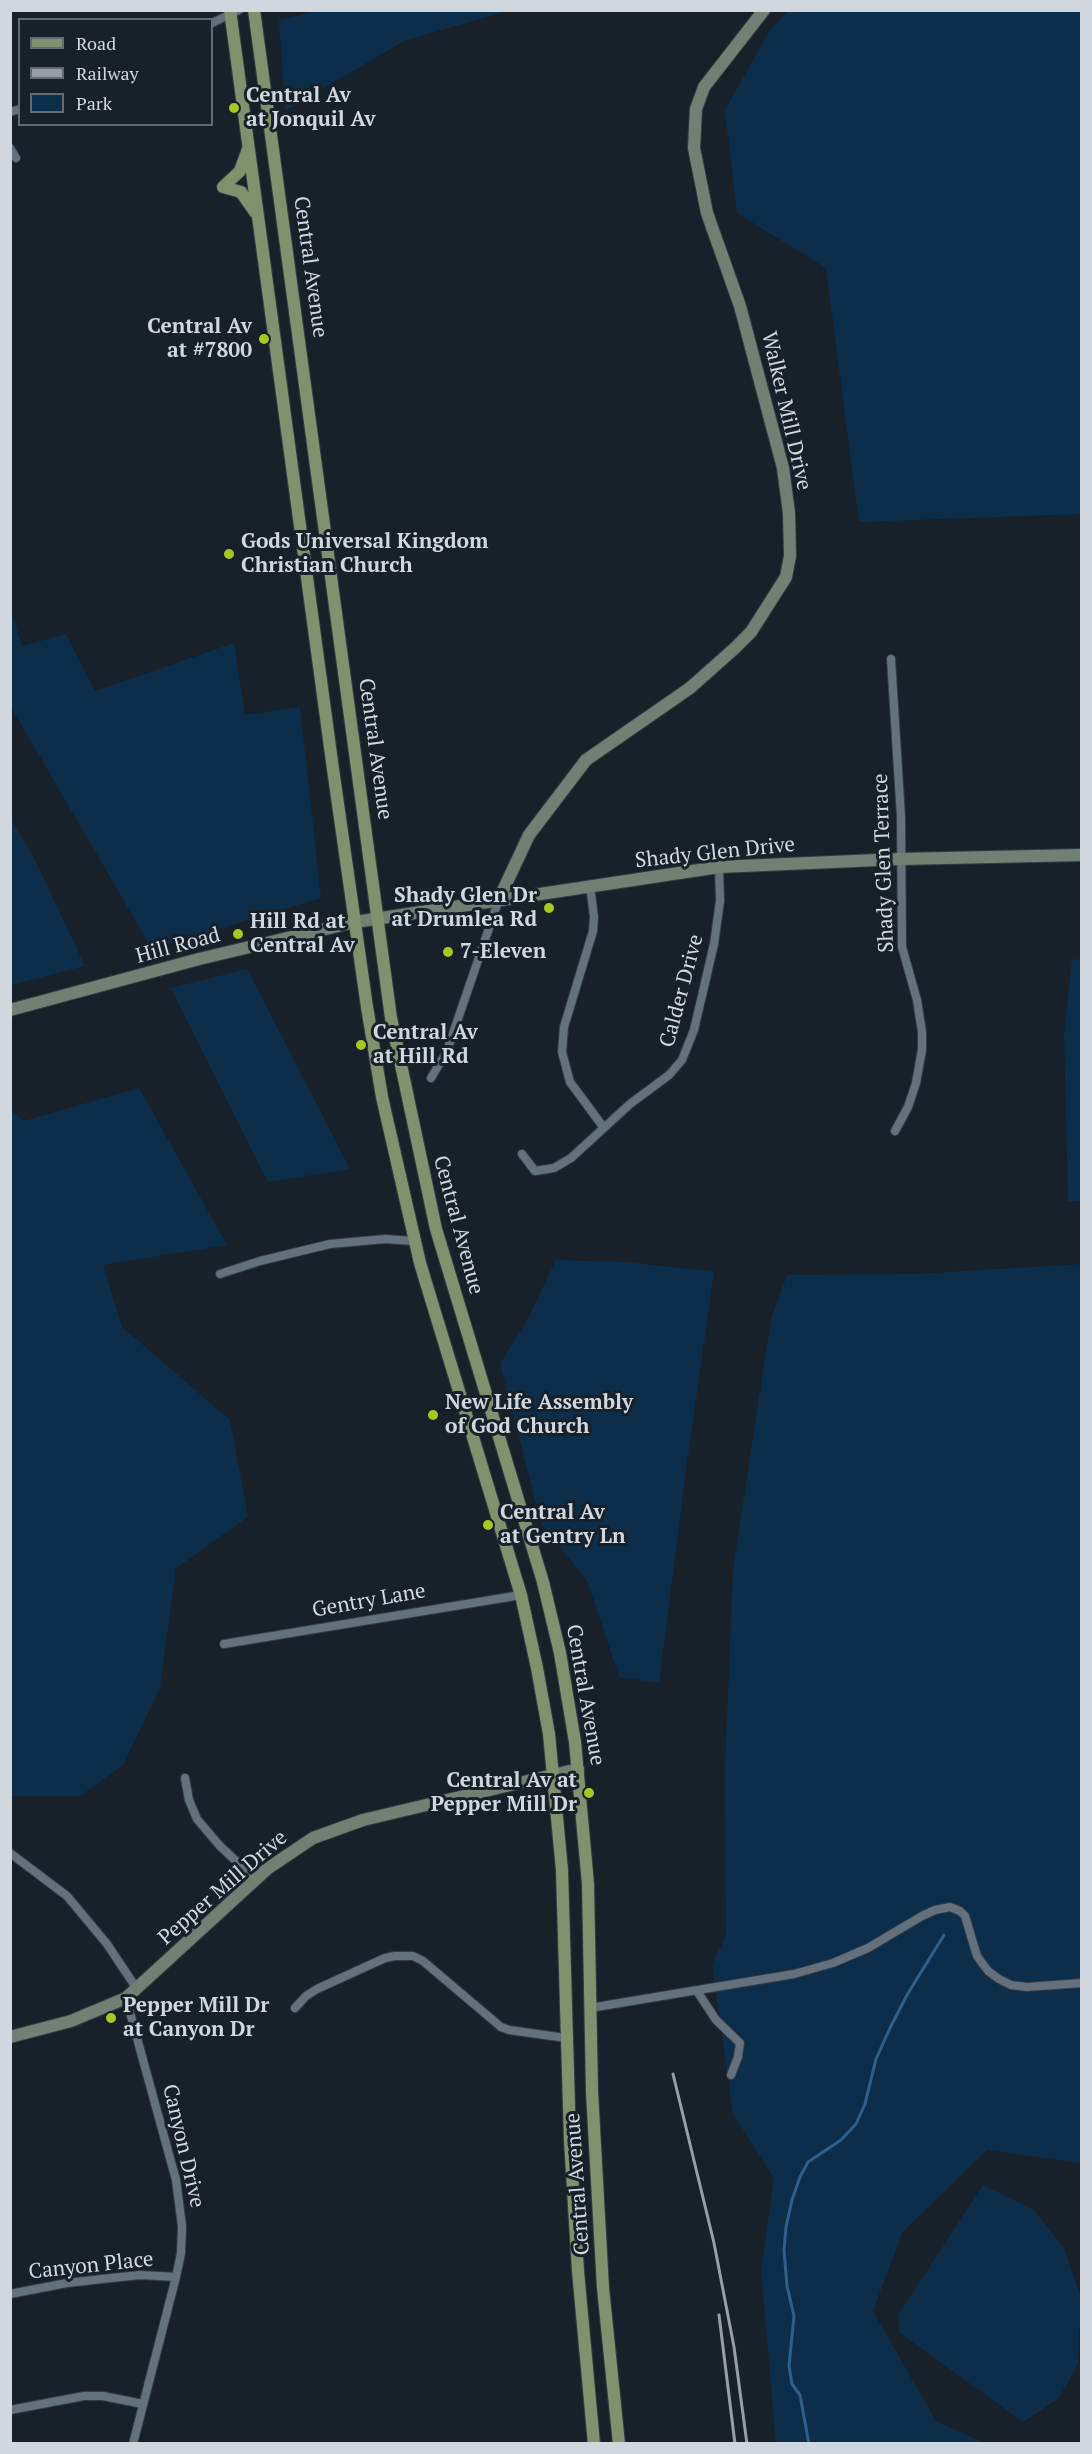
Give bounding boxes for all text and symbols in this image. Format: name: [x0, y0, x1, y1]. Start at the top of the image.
legend: [18, 18, 213, 126]
text: Road: [76, 31, 116, 55]
text: Railway: [76, 61, 139, 85]
place label: Central Av at Jonquil Av: [246, 83, 375, 133]
text: Park: [76, 91, 112, 115]
marker: Central Av at Jonquil Av: [227, 101, 241, 115]
street label: Central Avenue: [288, 195, 332, 339]
place label: Central Av at #7800: [147, 314, 252, 364]
street label: Walker Mill Drive: [756, 329, 816, 493]
marker: Central Av at #7800: [257, 332, 271, 346]
place label: Gods Universal Kingdom Christian Church: [241, 529, 488, 579]
marker: Gods Universal Kingdom Christian Church: [222, 547, 236, 561]
street label: Central Avenue: [353, 677, 397, 821]
street label: Shady Glen Terrace: [868, 773, 900, 953]
street label: Shady Glen Drive: [634, 832, 796, 874]
place label: Shady Glen Dr at Drumlea Rd: [391, 883, 537, 933]
marker: Shady Glen Dr at Drumlea Rd: [542, 901, 556, 915]
place label: Hill Rd at Central Av: [250, 909, 355, 959]
street label: Hill Road: [133, 923, 223, 969]
marker: Hill Rd at Central Av: [231, 927, 245, 941]
street label: Calder Drive: [655, 932, 709, 1050]
place label: 7-Eleven: [460, 939, 546, 965]
marker: 7-Eleven: [441, 945, 455, 959]
place label: Central Av at Hill Rd: [373, 1020, 478, 1070]
marker: Central Av at Hill Rd: [354, 1038, 368, 1052]
street label: Central Avenue: [427, 1153, 489, 1297]
place label: New Life Assembly of God Church: [445, 1390, 633, 1440]
marker: New Life Assembly of God Church: [426, 1408, 440, 1422]
place label: Central Av at Gentry Ln: [500, 1500, 626, 1550]
marker: Central Av at Gentry Ln: [481, 1518, 495, 1532]
street label: Gentry Lane: [310, 1579, 428, 1623]
street label: Central Avenue: [560, 1623, 610, 1767]
place label: Central Av at Pepper Mill Dr: [431, 1768, 577, 1818]
marker: Central Av at Pepper Mill Dr: [582, 1786, 596, 1800]
street label: Pepper Mill Drive: [153, 1825, 293, 1951]
place label: Pepper Mill Dr at Canyon Dr: [123, 1993, 269, 2043]
marker: Pepper Mill Dr at Canyon Dr: [104, 2011, 118, 2025]
street label: Canyon Drive: [157, 2082, 209, 2210]
street label: Central Avenue: [560, 2112, 596, 2256]
street label: Canyon Place: [27, 2247, 155, 2285]

